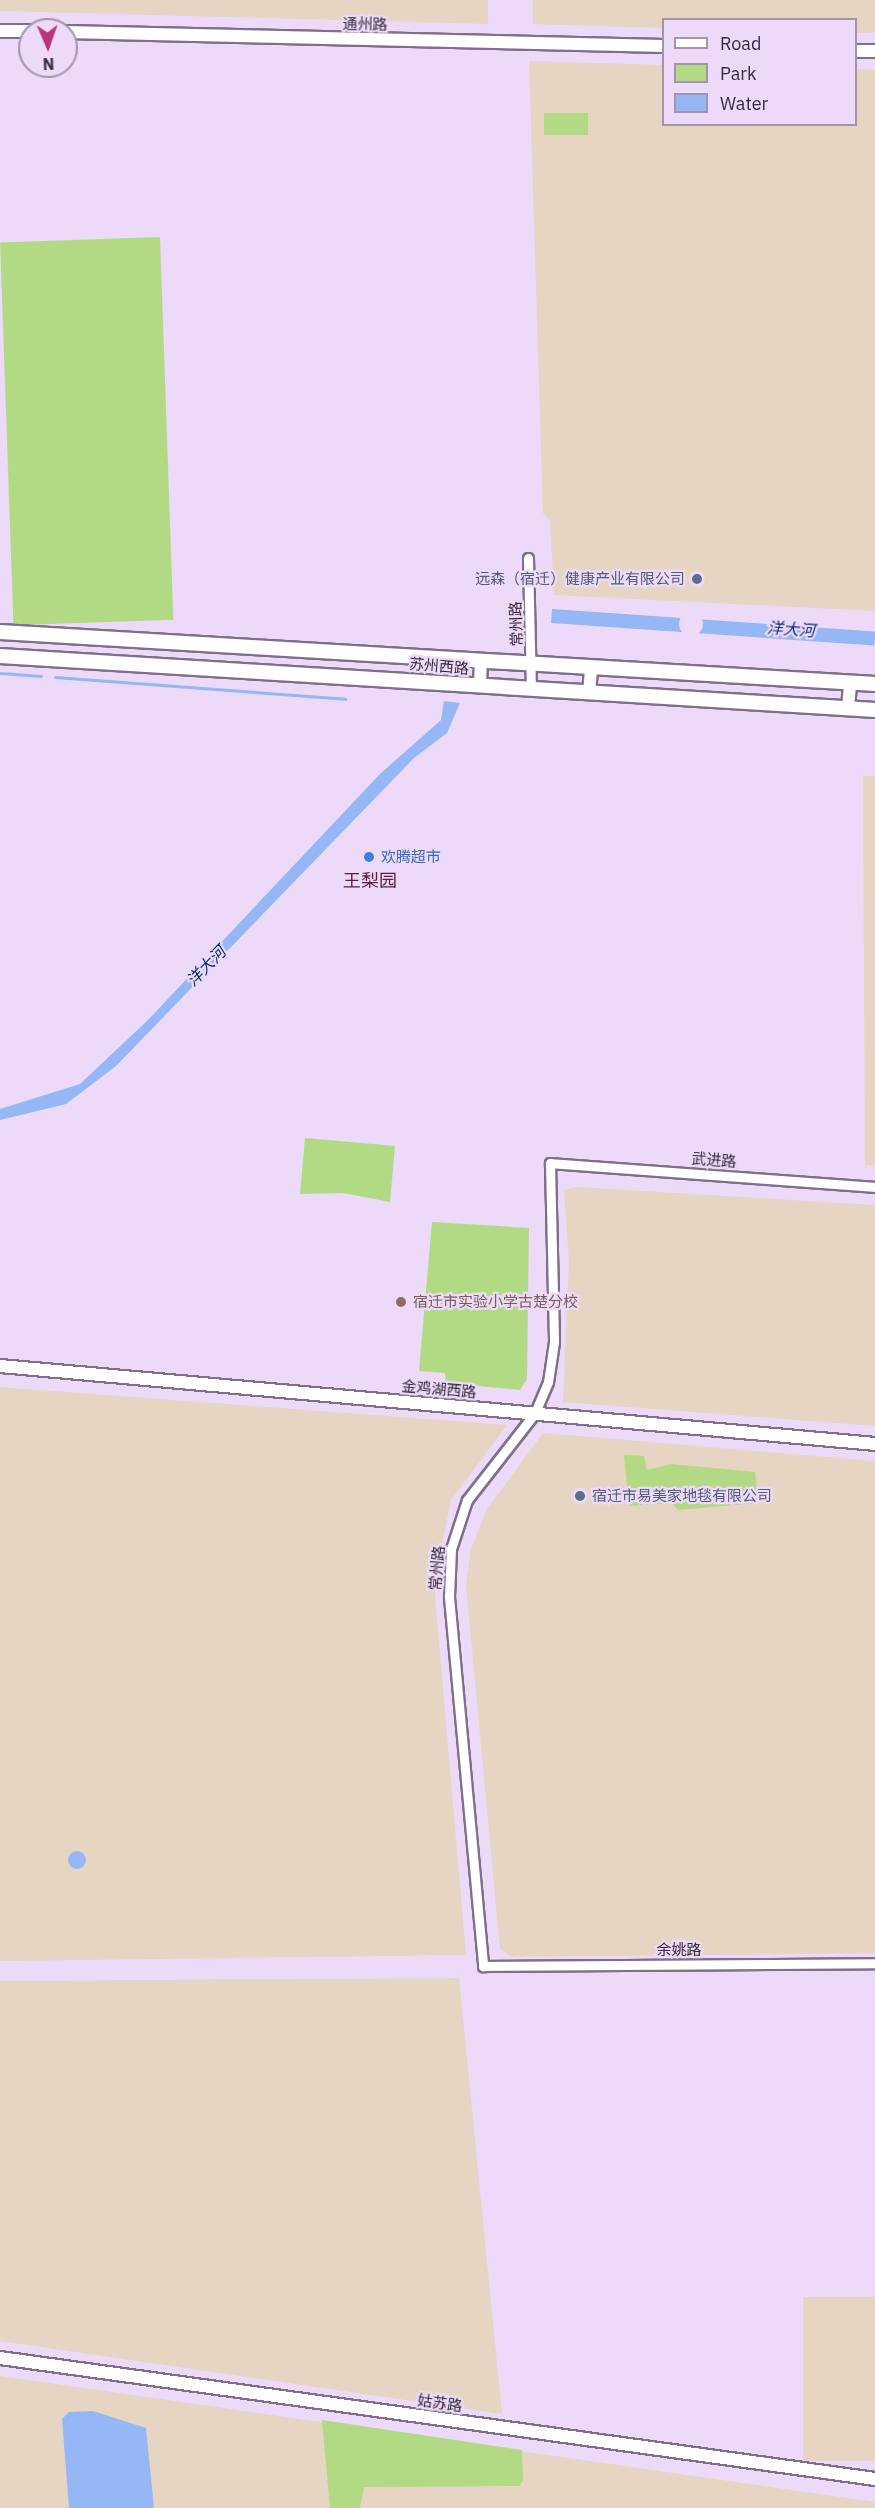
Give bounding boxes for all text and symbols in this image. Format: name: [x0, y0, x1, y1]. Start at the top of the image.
street label: 通州路: [342, 15, 388, 33]
north arrow: [18, 18, 78, 78]
legend: [662, 18, 857, 126]
text: Road: [720, 32, 761, 55]
text: N: [42, 54, 55, 74]
text: Park: [720, 62, 756, 85]
text: Water: [720, 92, 768, 115]
place label: 远森（宿迁）健康产业有限公司: [475, 570, 685, 588]
marker: 远森（宿迁）健康产业有限公司: [690, 572, 704, 586]
street label: 常州路: [506, 601, 526, 647]
water label: 洋大河: [766, 618, 816, 640]
street label: 苏州西路: [408, 654, 470, 678]
place label: 欢腾超市: [381, 848, 441, 866]
marker: 欢腾超市: [362, 850, 376, 864]
district label: 王梨园: [343, 870, 397, 892]
water label: 洋大河: [182, 942, 230, 990]
street label: 武进路: [691, 1149, 737, 1171]
place label: 宿迁市实验小学古楚分校: [413, 1293, 578, 1311]
marker: 宿迁市实验小学古楚分校: [394, 1295, 408, 1309]
street label: 金鸡湖西路: [401, 1377, 477, 1401]
place label: 宿迁市易美家地毯有限公司: [592, 1487, 772, 1505]
marker: 宿迁市易美家地毯有限公司: [573, 1489, 587, 1503]
street label: 常州路: [426, 1545, 448, 1591]
street label: 余姚路: [657, 1941, 701, 1959]
street label: 姑苏路: [416, 2391, 464, 2415]

